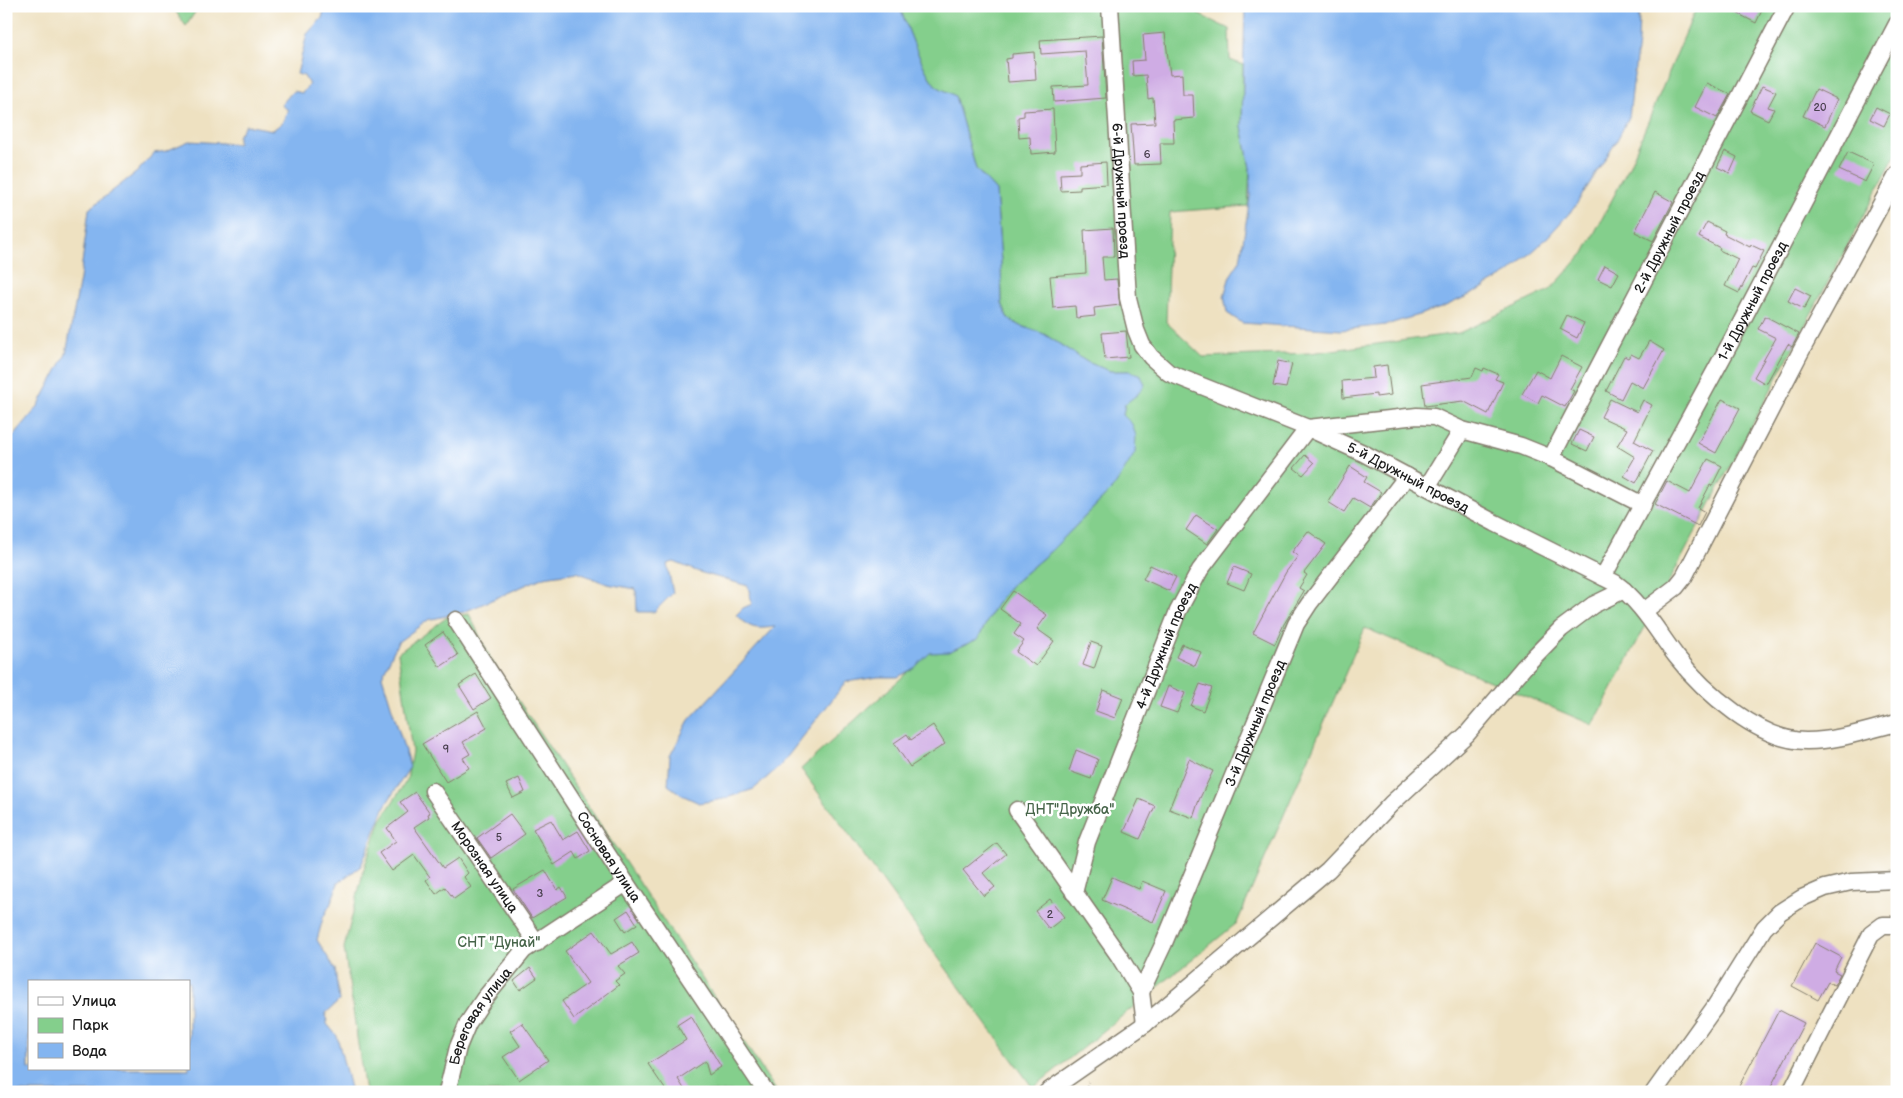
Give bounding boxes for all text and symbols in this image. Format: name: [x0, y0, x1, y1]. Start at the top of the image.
house number: 20: [1814, 101, 1827, 114]
street label: 6-й Дружный проезд: [1109, 122, 1134, 259]
house number: 6: [1144, 148, 1151, 161]
street label: 2-й Дружный проезд: [1630, 168, 1708, 296]
street label: 1-й Дружный проезд: [1714, 238, 1791, 363]
street label: 5-й Дружный проезд: [1345, 439, 1472, 516]
street label: 4-й Дружный проезд: [1132, 579, 1200, 712]
street label: 3-й Дружный проезд: [1221, 657, 1289, 789]
house number: 9: [443, 743, 449, 756]
park label: ДНТ"Дружба": [1026, 801, 1114, 818]
street label: Сосновая улица: [573, 808, 645, 906]
street label: Морозная улица: [448, 818, 523, 917]
house number: 5: [496, 831, 502, 844]
house number: 3: [537, 887, 544, 900]
house number: 2: [1047, 908, 1054, 921]
park label: СНТ "Дунай": [458, 934, 540, 951]
street label: Береговая улица: [445, 963, 515, 1067]
legend: [28, 980, 190, 1070]
text: Улица: [72, 992, 117, 1011]
text: Парк: [72, 1016, 109, 1035]
text: Вода: [72, 1042, 107, 1061]

